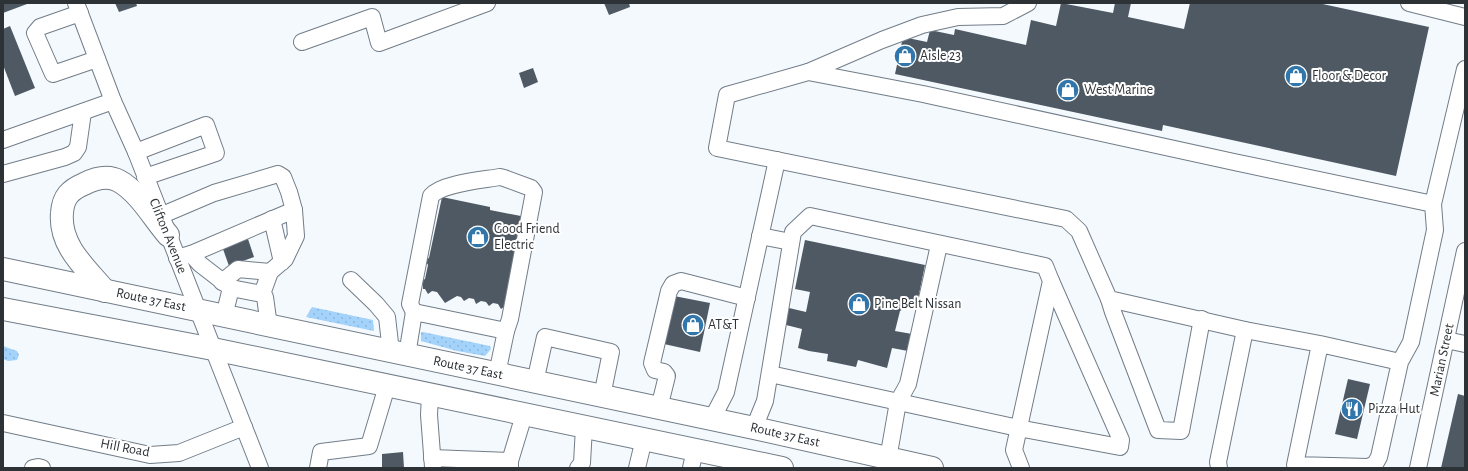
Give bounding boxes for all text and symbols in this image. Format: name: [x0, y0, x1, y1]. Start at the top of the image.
shop icon: Aisle 23: [892, 43, 918, 69]
place label: Aisle 23: [920, 49, 961, 63]
shop icon: Floor & Decor: [1283, 63, 1309, 89]
place label: Floor & Decor: [1312, 69, 1387, 83]
shop icon: West Marine: [1055, 77, 1081, 103]
place label: West Marine: [1084, 83, 1153, 97]
street label: Clifton Avenue: [147, 196, 189, 276]
place label: Good Friend Electric: [494, 222, 560, 252]
shop icon: Good Friend Electric: [465, 224, 491, 250]
street label: Route 37 East: [115, 286, 188, 314]
shop icon: Pine Belt Nissan: [846, 291, 872, 317]
place label: Pine Belt Nissan: [874, 297, 962, 311]
shop icon: AT&T: [680, 312, 706, 338]
place label: AT&T: [708, 318, 739, 332]
street label: Marian Street: [1427, 322, 1457, 398]
street label: Route 37 East: [432, 354, 505, 382]
restaurant icon: Pizza Hut: [1339, 396, 1365, 422]
place label: Pizza Hut: [1368, 402, 1421, 416]
street label: Route 37 East: [749, 420, 822, 450]
street label: Hill Road: [99, 436, 151, 460]

